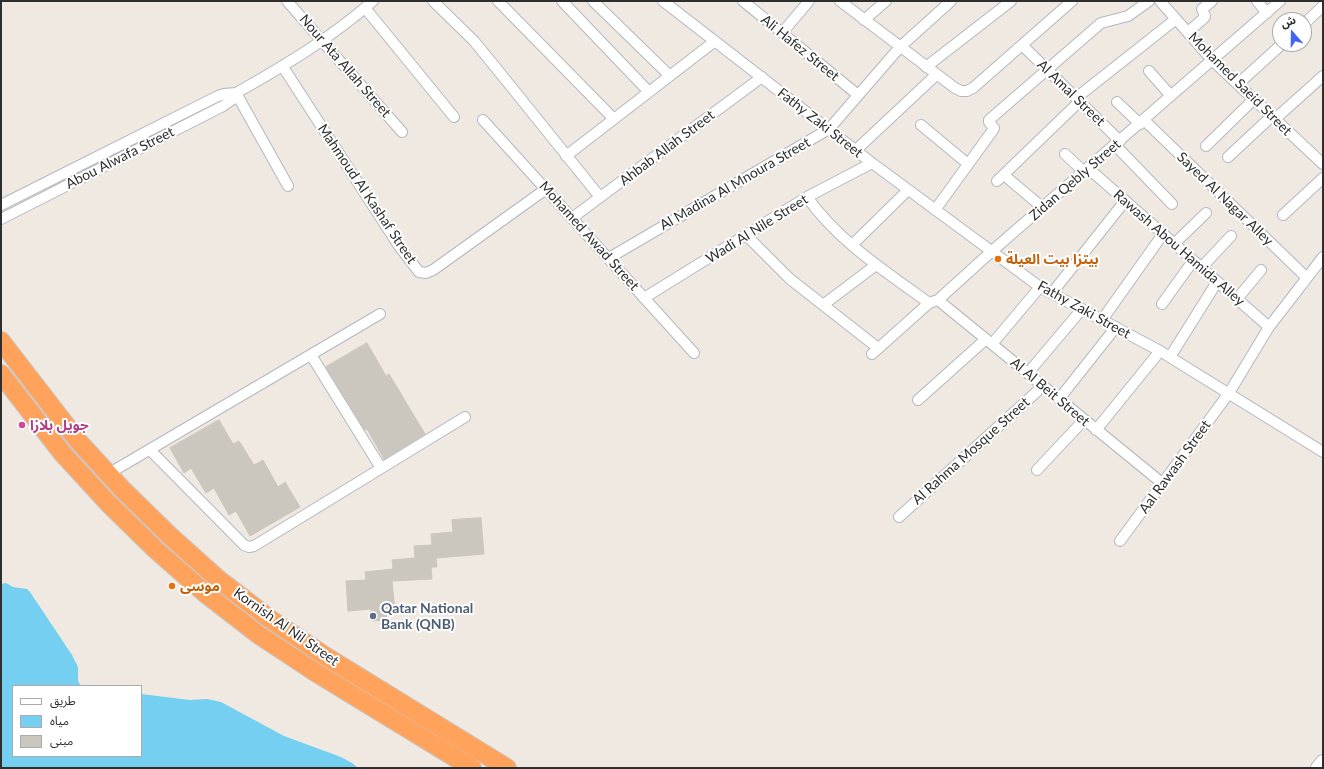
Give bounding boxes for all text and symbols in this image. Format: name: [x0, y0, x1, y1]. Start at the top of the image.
street label: Nour Ata Allah Street: [296, 11, 394, 121]
street label: Ali Hafez Street: [757, 11, 843, 85]
north arrow: [1272, 12, 1312, 52]
text: ش: [1279, 13, 1297, 30]
street label: Mohamed Saeid Street: [1185, 29, 1295, 139]
street label: Al Amal Street: [1034, 56, 1108, 130]
street label: Fathy Zaki Street: [774, 85, 866, 161]
street label: Ahbab Allah Street: [616, 107, 718, 189]
street label: Mahmoud Al Kashaf Street: [314, 121, 420, 267]
street label: Abou Alwafa Street: [63, 123, 177, 193]
street label: Al Madina Al Mnoura Street: [657, 134, 813, 234]
street label: Zidan Qebly Street: [1026, 136, 1124, 224]
street label: Sayed Al Nagar Alley: [1173, 149, 1277, 249]
street label: Mohamed Awad Street: [536, 178, 642, 294]
street label: Rawash Abou Hamida Alley: [1110, 186, 1248, 310]
street label: Wadi Al Nile Street: [703, 191, 811, 267]
place label: بيتزا بيت العيلة: [1006, 251, 1099, 267]
marker: بيتزا بيت العيلة: [993, 254, 1003, 264]
street label: Fathy Zaki Street: [1035, 278, 1133, 342]
street label: Al Al Beit Street: [1007, 354, 1093, 430]
street label: Al Rahma Mosque Street: [909, 394, 1033, 508]
place label: جويل بلازا: [30, 417, 89, 433]
street label: Aal Rawash Street: [1136, 417, 1214, 517]
marker: جويل بلازا: [17, 420, 27, 430]
place label: موسى: [180, 578, 220, 594]
marker: موسى: [167, 581, 177, 591]
street label: Kornish Al Nil Street: [230, 584, 342, 670]
place label: Qatar National Bank (QNB): [381, 600, 473, 632]
marker: Qatar National Bank (QNB): [368, 611, 378, 621]
legend: [12, 685, 142, 757]
text: طريق: [50, 693, 76, 708]
text: مياه: [50, 713, 69, 728]
text: مبنى: [50, 733, 73, 748]

